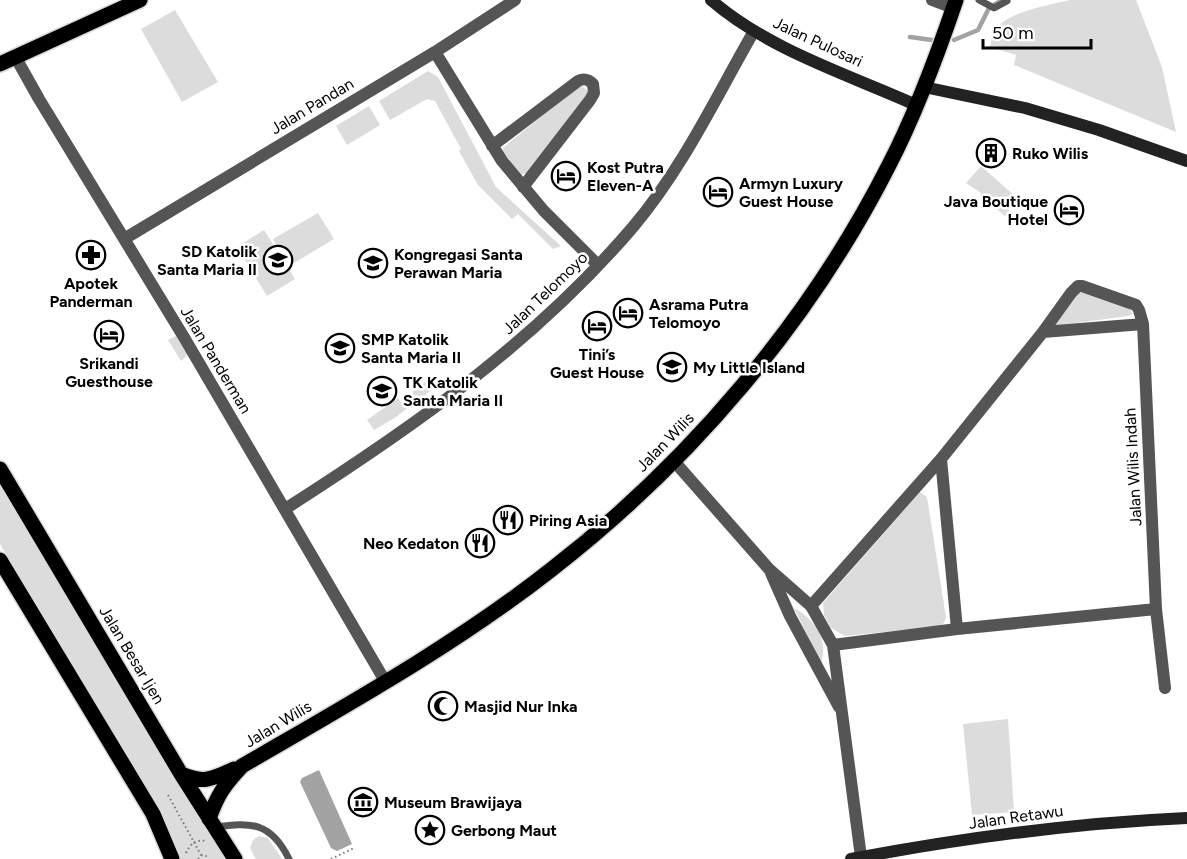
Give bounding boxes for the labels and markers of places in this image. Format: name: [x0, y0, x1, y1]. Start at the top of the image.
building icon: Ruko Wilis: [975, 137, 1007, 169]
place label: Ruko Wilis: [1012, 144, 1089, 163]
place label: Kost Putra Eleven-A: [587, 158, 664, 195]
hotel icon: Kost Putra Eleven-A: [550, 160, 582, 192]
place label: Armyn Luxury Guest House: [739, 174, 844, 211]
hotel icon: Armyn Luxury Guest House: [702, 176, 734, 208]
place label: Java Boutique Hotel: [944, 192, 1048, 229]
hotel icon: Java Boutique Hotel: [1053, 194, 1085, 226]
pharmacy icon: Apotek Panderman: [75, 239, 107, 271]
place label: SD Katolik Santa Maria II: [157, 242, 257, 279]
school or university icon: SD Katolik Santa Maria II: [262, 244, 294, 276]
place label: Kongregasi Santa Perawan Maria: [394, 245, 523, 282]
school or university icon: Kongregasi Santa Perawan Maria: [357, 247, 389, 279]
place label: Apotek Panderman: [49, 274, 133, 311]
place label: Asrama Putra Telomoyo: [649, 295, 749, 332]
hotel icon: Asrama Putra Telomoyo: [612, 297, 644, 329]
hotel icon: Tini’s Guest House: [581, 310, 613, 342]
hotel icon: Srikandi Guesthouse: [93, 319, 125, 351]
place label: SMP Katolik Santa Maria II: [361, 330, 461, 367]
school or university icon: SMP Katolik Santa Maria II: [324, 332, 356, 364]
place label: Tini’s Guest House: [550, 345, 644, 382]
school or university icon: My Little Island: [656, 351, 688, 383]
place label: Srikandi Guesthouse: [65, 354, 153, 391]
place label: My Little Island: [693, 358, 805, 377]
place label: TK Katolik Santa Maria II: [403, 373, 503, 410]
school or university icon: TK Katolik Santa Maria II: [366, 375, 398, 407]
restaurant icon: Piring Asia: [492, 504, 524, 536]
place label: Piring Asia: [529, 511, 607, 530]
restaurant icon: Neo Kedaton: [464, 527, 496, 559]
place label: Neo Kedaton: [363, 534, 459, 553]
mosque icon: Masjid Nur Inka: [427, 690, 459, 722]
place label: Masjid Nur Inka: [464, 697, 578, 716]
museum icon: Museum Brawijaya: [347, 786, 379, 818]
place label: Museum Brawijaya: [384, 793, 522, 812]
place icon: Gerbong Maut: [414, 814, 446, 846]
place label: Gerbong Maut: [451, 821, 557, 840]

